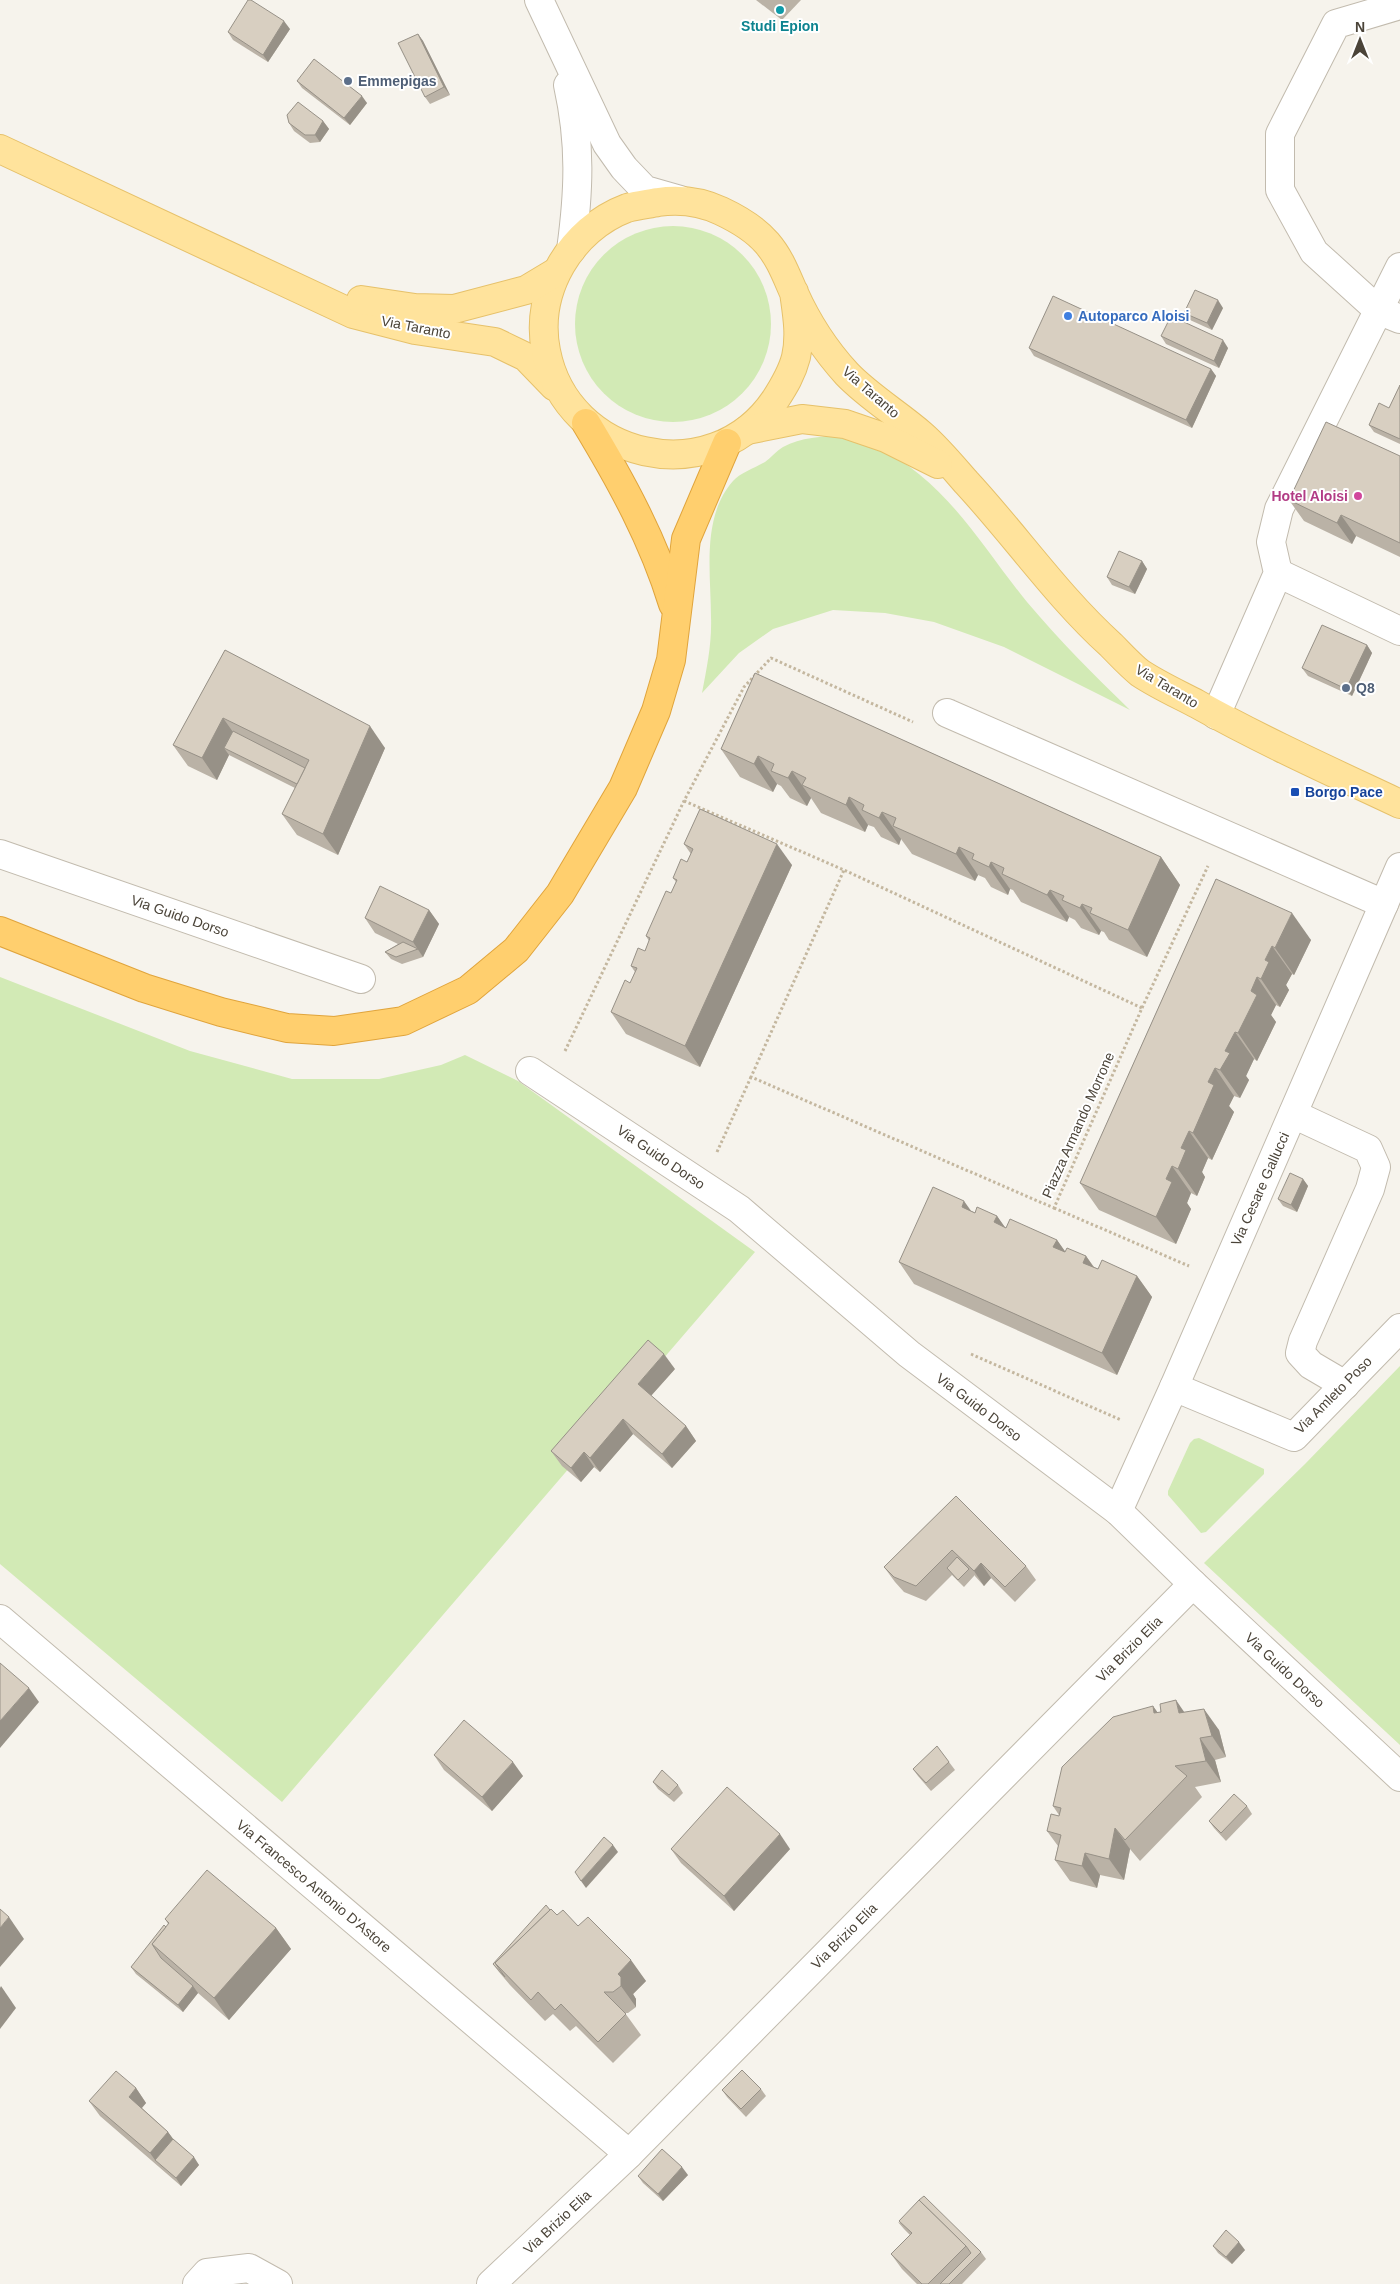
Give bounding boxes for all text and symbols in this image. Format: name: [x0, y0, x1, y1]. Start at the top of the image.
marker: Studi Epion: [774, 4, 786, 16]
north arrow: [1335, 15, 1385, 65]
place label: Studi Epion: [741, 18, 819, 34]
text: N: [1355, 19, 1365, 35]
place label: Emmepigas: [358, 73, 437, 89]
marker: Emmepigas: [342, 75, 354, 87]
place label: Autoparco Aloisi: [1078, 308, 1190, 324]
marker: Autoparco Aloisi: [1062, 310, 1074, 322]
street label: Via Taranto: [380, 312, 452, 342]
street label: Via Taranto: [839, 363, 903, 421]
place label: Hotel Aloisi: [1272, 488, 1348, 504]
marker: Hotel Aloisi: [1352, 490, 1364, 502]
street label: Via Taranto: [1133, 661, 1201, 711]
place label: Q8: [1356, 680, 1375, 696]
marker: Q8: [1340, 682, 1352, 694]
place label: Borgo Pace: [1305, 784, 1383, 800]
marker: Borgo Pace: [1289, 786, 1301, 798]
street label: Via Guido Dorso: [129, 892, 231, 940]
street label: Piazza Armando Morrone: [1039, 1049, 1118, 1200]
street label: Via Guido Dorso: [614, 1122, 708, 1192]
street label: Via Cesare Gallucci: [1228, 1130, 1292, 1248]
street label: Via Amleto Poso: [1291, 1353, 1375, 1437]
street label: Via Guido Dorso: [933, 1370, 1025, 1444]
street label: Via Brizio Elia: [1093, 1613, 1165, 1685]
street label: Via Guido Dorso: [1242, 1629, 1328, 1711]
street label: Via Francesco Antonio D'Astore: [233, 1817, 395, 1956]
street label: Via Brizio Elia: [808, 1900, 880, 1972]
street label: Via Brizio Elia: [520, 2187, 594, 2257]

